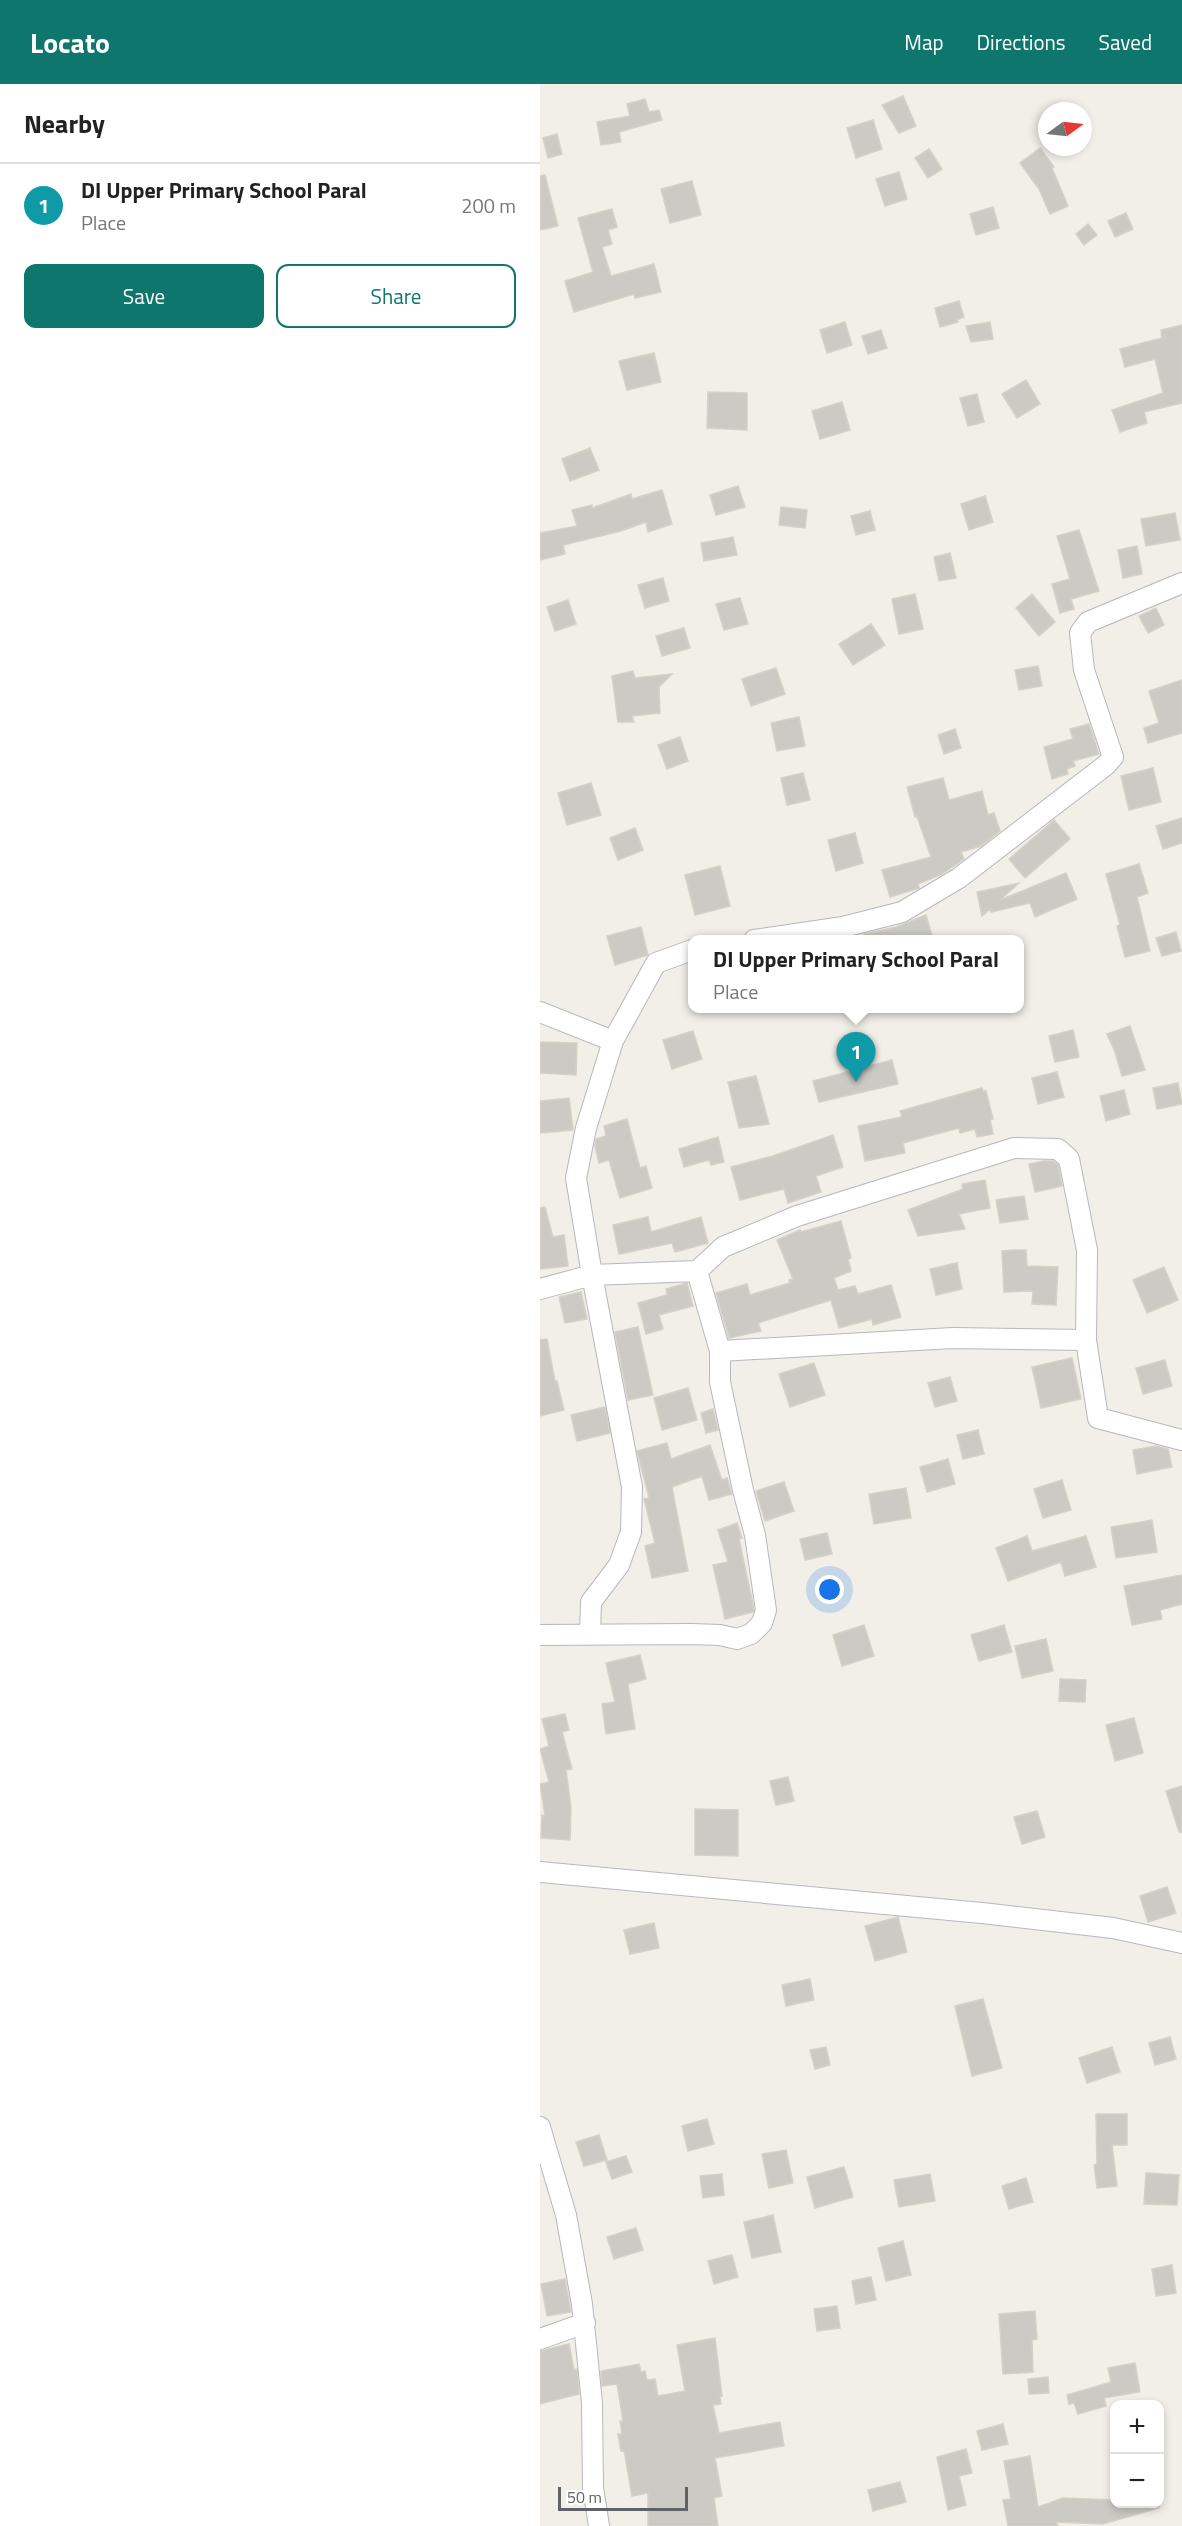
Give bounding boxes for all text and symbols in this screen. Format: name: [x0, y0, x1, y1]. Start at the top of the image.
text: Locato: [30, 21, 110, 64]
text: Map: [904, 26, 944, 58]
text: Directions: [977, 26, 1066, 58]
text: Saved: [1099, 26, 1152, 58]
north arrow: [1038, 102, 1092, 156]
text: Nearby: [24, 104, 105, 143]
text: DI Upper Primary School Paral: [81, 173, 367, 207]
text: 1: [38, 190, 49, 221]
text: 200 m: [461, 190, 516, 221]
text: Place: [81, 207, 126, 238]
button: Save: [24, 264, 264, 328]
button: Share: [276, 264, 516, 328]
popup: [688, 935, 1024, 1013]
text: DI Upper Primary School Paral: [713, 942, 999, 976]
text: Place: [713, 976, 758, 1007]
pin: 1: [836, 1032, 876, 1082]
your location: [815, 1575, 844, 1604]
map controls: [1110, 2400, 1164, 2508]
button: +: [1110, 2400, 1164, 2454]
button: −: [1110, 2454, 1164, 2508]
scale bar: [558, 2484, 688, 2512]
text: 50 m: [567, 2485, 602, 2509]

